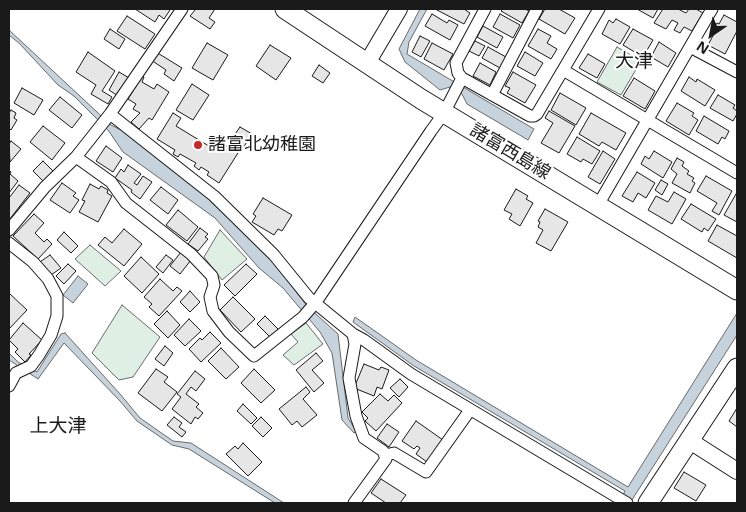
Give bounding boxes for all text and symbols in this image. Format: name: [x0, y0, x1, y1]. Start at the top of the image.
north arrow: [686, 10, 736, 60]
text: N: [693, 37, 713, 59]
district label: 大津: [615, 51, 653, 73]
street label: 諸富西島線: [466, 120, 554, 184]
place label: 諸富北幼稚園: [208, 134, 316, 156]
marker: 諸富北幼稚園: [192, 139, 204, 151]
district label: 上大津: [30, 416, 86, 438]

